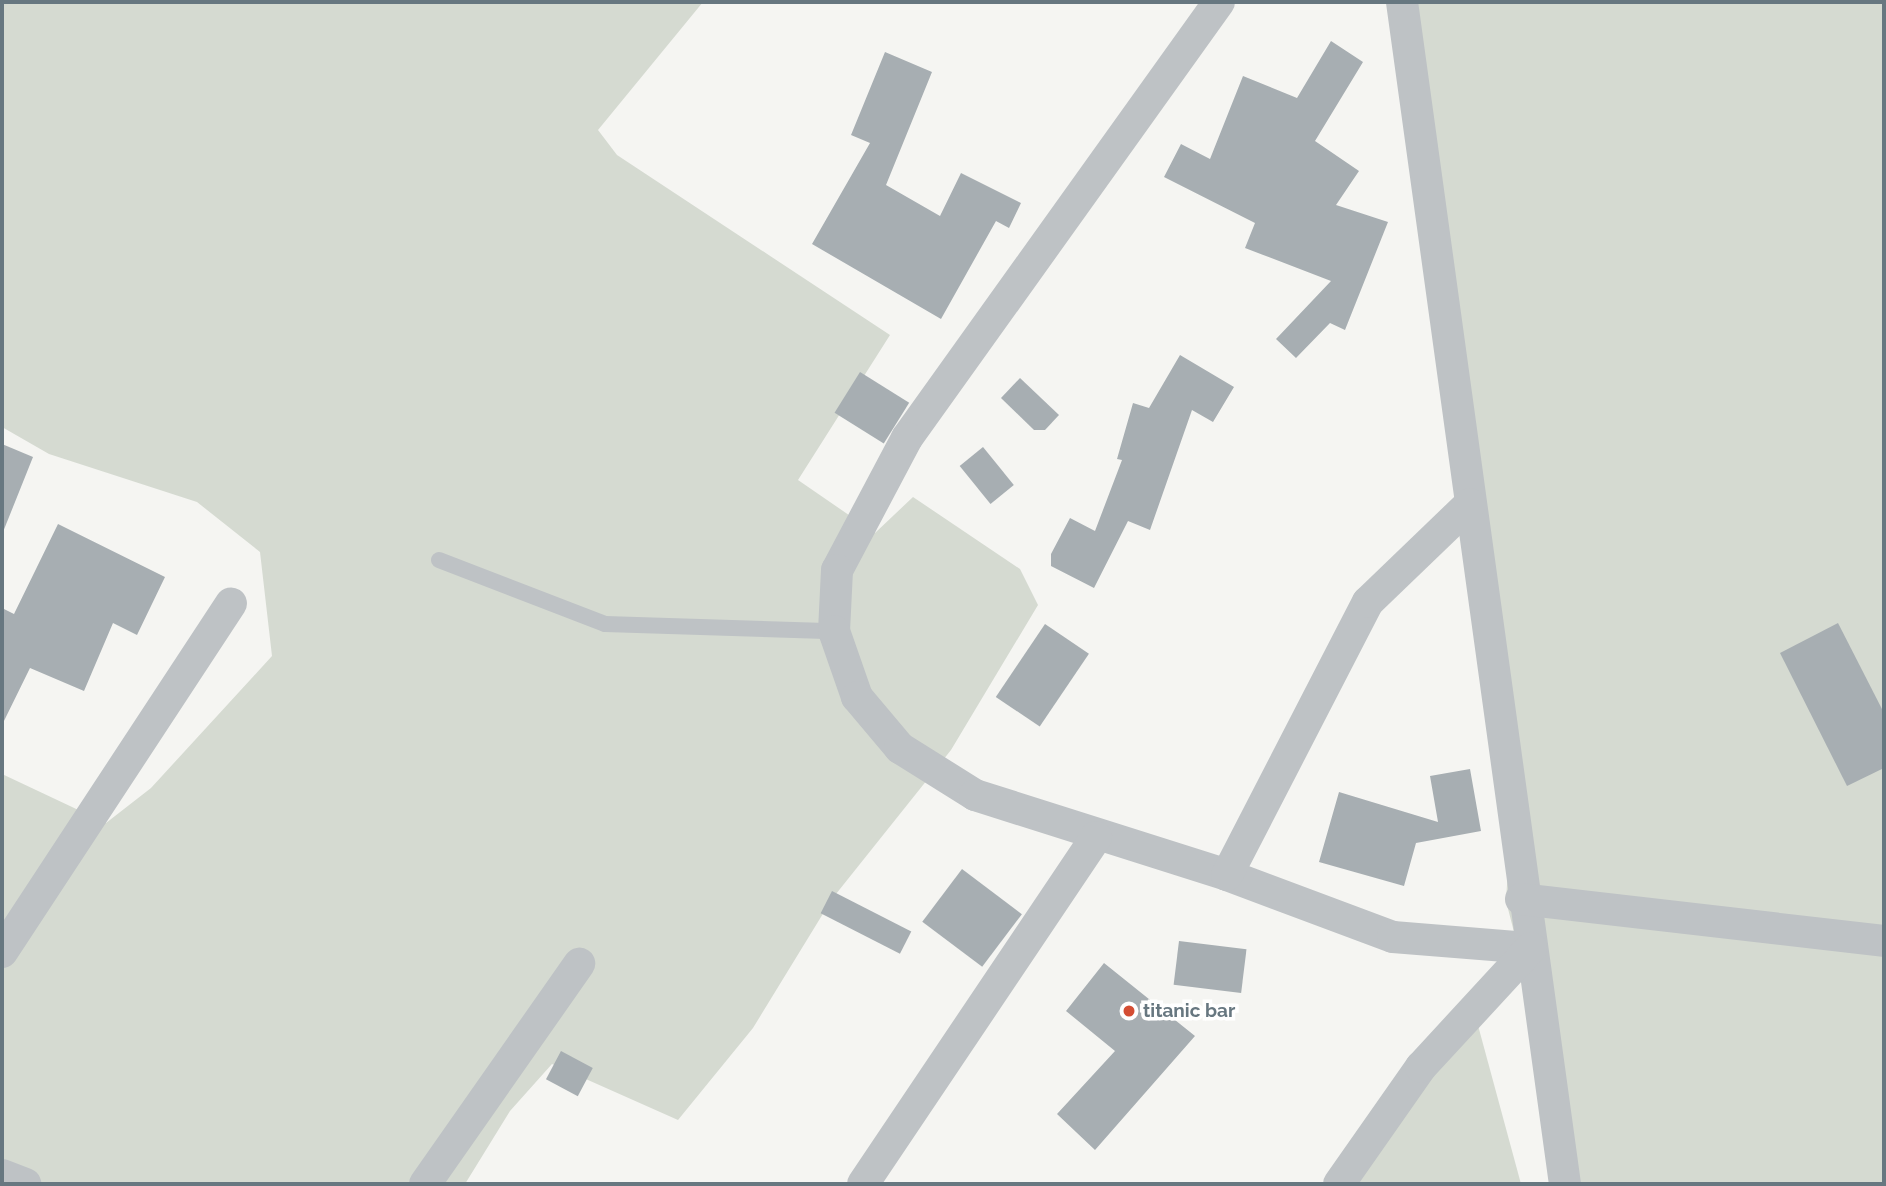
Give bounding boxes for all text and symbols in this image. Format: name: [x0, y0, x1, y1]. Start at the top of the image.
place label: titanic bar: [1143, 1000, 1235, 1022]
marker: titanic bar: [1121, 1003, 1137, 1019]

